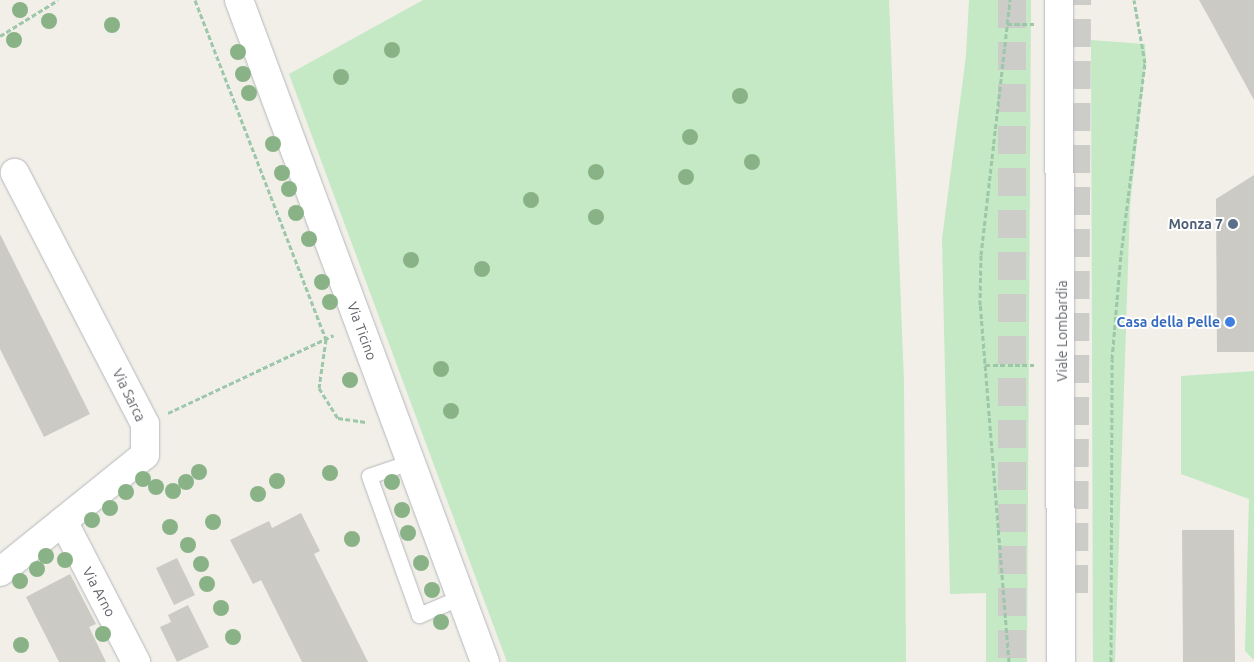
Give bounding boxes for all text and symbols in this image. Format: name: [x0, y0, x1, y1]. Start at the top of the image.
place label: Monza 7: [1168, 216, 1223, 232]
marker: Monza 7: [1227, 218, 1239, 230]
street label: Viale Lombardia: [1054, 280, 1070, 382]
street label: Via Ticino: [344, 300, 380, 362]
place label: Casa della Pelle: [1117, 314, 1220, 330]
marker: Casa della Pelle: [1224, 316, 1236, 328]
street label: Via Sarca: [109, 366, 149, 424]
street label: Via Arno: [79, 564, 119, 620]

